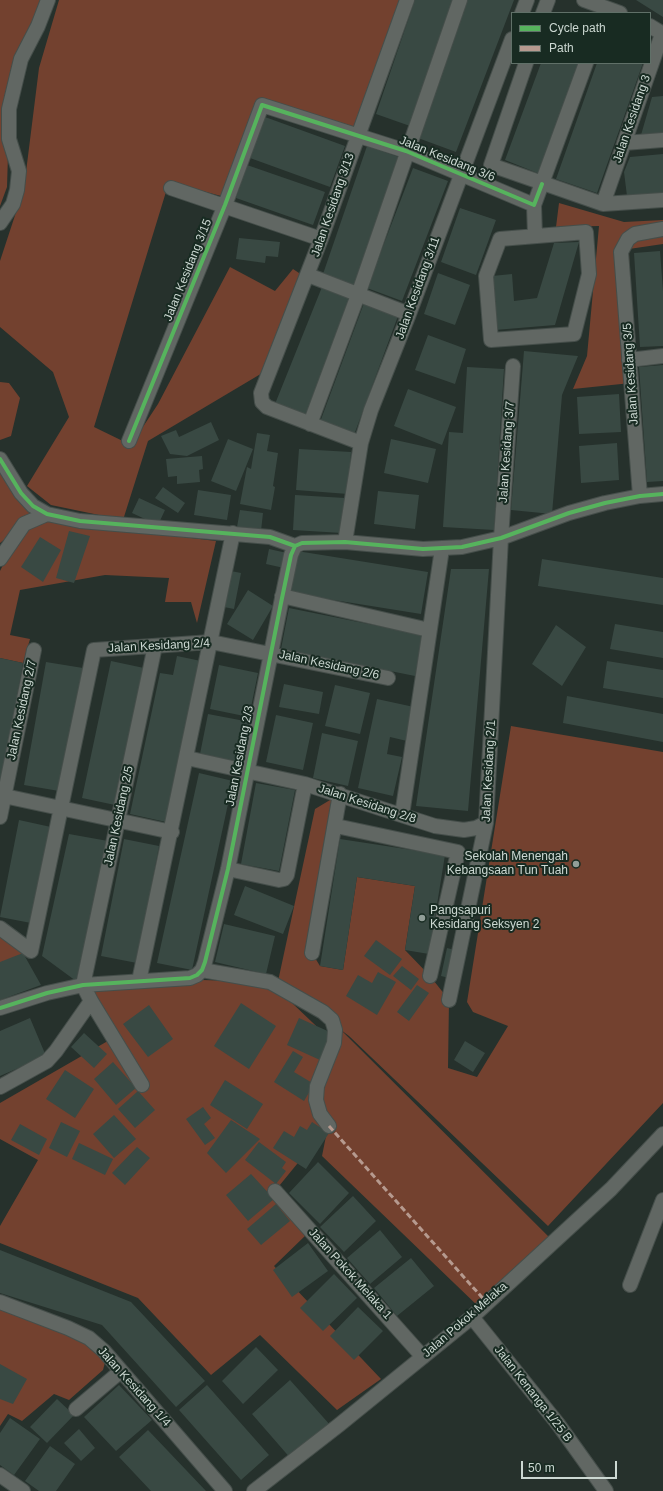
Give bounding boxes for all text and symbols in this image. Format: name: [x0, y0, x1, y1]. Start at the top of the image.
legend: [511, 12, 651, 64]
text: Cycle path: [549, 21, 606, 35]
text: Path: [549, 41, 574, 55]
street label: Jalan Kesidang 3: [610, 73, 654, 165]
street label: Jalan Kesidang 3/6: [397, 133, 497, 185]
street label: Jalan Kesidang 3/13: [308, 151, 358, 259]
street label: Jalan Kesidang 3/15: [161, 217, 215, 323]
street label: Jalan Kesidang 3/11: [393, 235, 443, 341]
street label: Jalan Kesidang 3/5: [620, 323, 642, 425]
street label: Jalan Kesidang 3/7: [496, 401, 518, 503]
street label: Jalan Kesidang 2/4: [108, 636, 210, 656]
street label: Jalan Kesidang 2/6: [278, 647, 380, 683]
street label: Jalan Kesidang 2/7: [4, 659, 40, 761]
street label: Jalan Kesidang 2/3: [223, 705, 257, 807]
street label: Jalan Kesidang 2/1: [479, 720, 499, 822]
street label: Jalan Kesidang 2/5: [101, 765, 137, 867]
street label: Jalan Kesidang 2/8: [316, 781, 418, 827]
place label: Sekolah Menengah Kebangsaan Tun Tuah: [447, 850, 568, 878]
marker: Sekolah Menengah Kebangsaan Tun Tuah: [571, 859, 581, 869]
place label: Pangsapuri Kesidang Seksyen 2: [430, 904, 539, 932]
marker: Pangsapuri Kesidang Seksyen 2: [417, 913, 427, 923]
street label: Jalan Pokok Melaka 1: [305, 1226, 395, 1322]
street label: Jalan Pokok Melaka: [420, 1279, 510, 1361]
street label: Jalan Kenanga 1/25 B: [491, 1343, 575, 1445]
street label: Jalan Kesidang 1/4: [94, 1344, 174, 1430]
scale bar: [523, 1453, 619, 1479]
text: 50 m: [528, 1461, 555, 1475]

